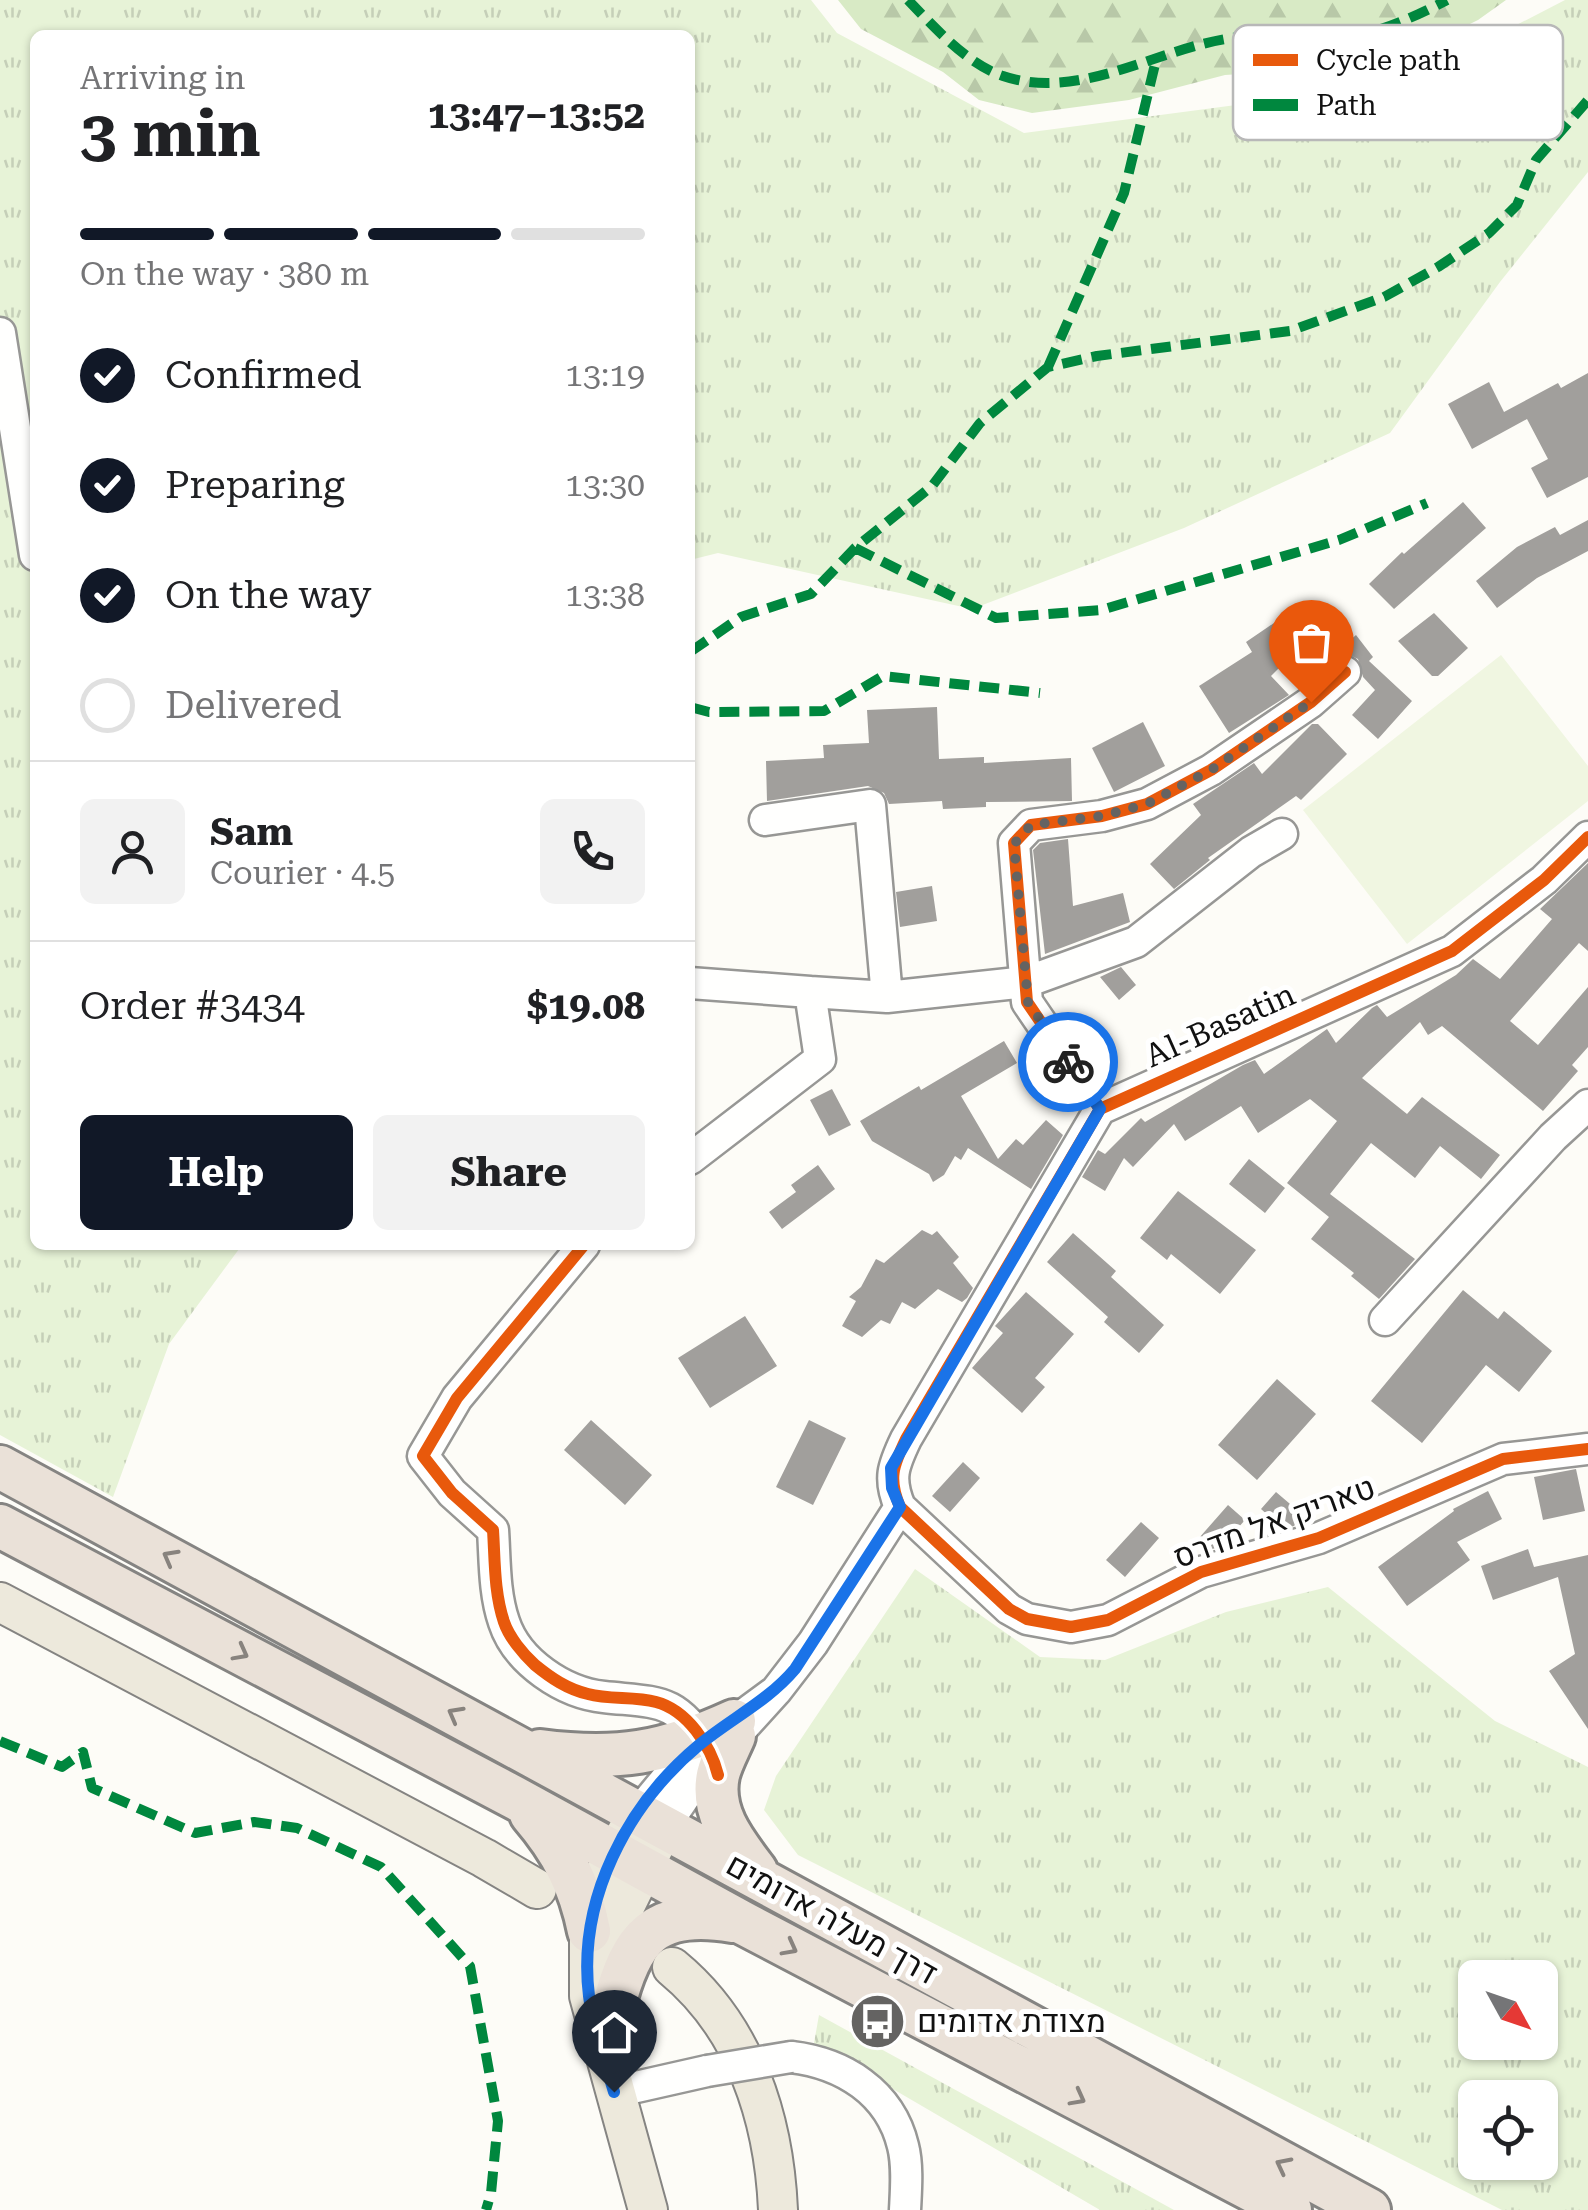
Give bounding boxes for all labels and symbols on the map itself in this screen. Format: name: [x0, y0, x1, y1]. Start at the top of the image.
legend: [1233, 25, 1563, 140]
text: Cycle path: [1316, 44, 1461, 77]
text: Path: [1316, 89, 1377, 122]
pin: [1269, 600, 1354, 703]
street label: Al-Basatin: [1139, 975, 1301, 1075]
courier: [1018, 1012, 1118, 1112]
street label: טאריק אל מדרס: [1168, 1468, 1380, 1576]
one-way arrow: [163, 1550, 181, 1570]
one-way arrow: [230, 1641, 248, 1660]
one-way arrow: [448, 1706, 466, 1726]
street label: דרך מעלה אדומים: [720, 1845, 944, 1993]
one-way arrow: [780, 1935, 798, 1955]
north arrow: [1458, 1960, 1558, 2060]
pin: [572, 1990, 657, 2093]
bus stop icon: מצודת אדומים: [848, 1991, 908, 2051]
place label: מצודת אדומים: [917, 2002, 1106, 2040]
one-way arrow: [1068, 2086, 1086, 2105]
one-way arrow: [1275, 2158, 1293, 2177]

